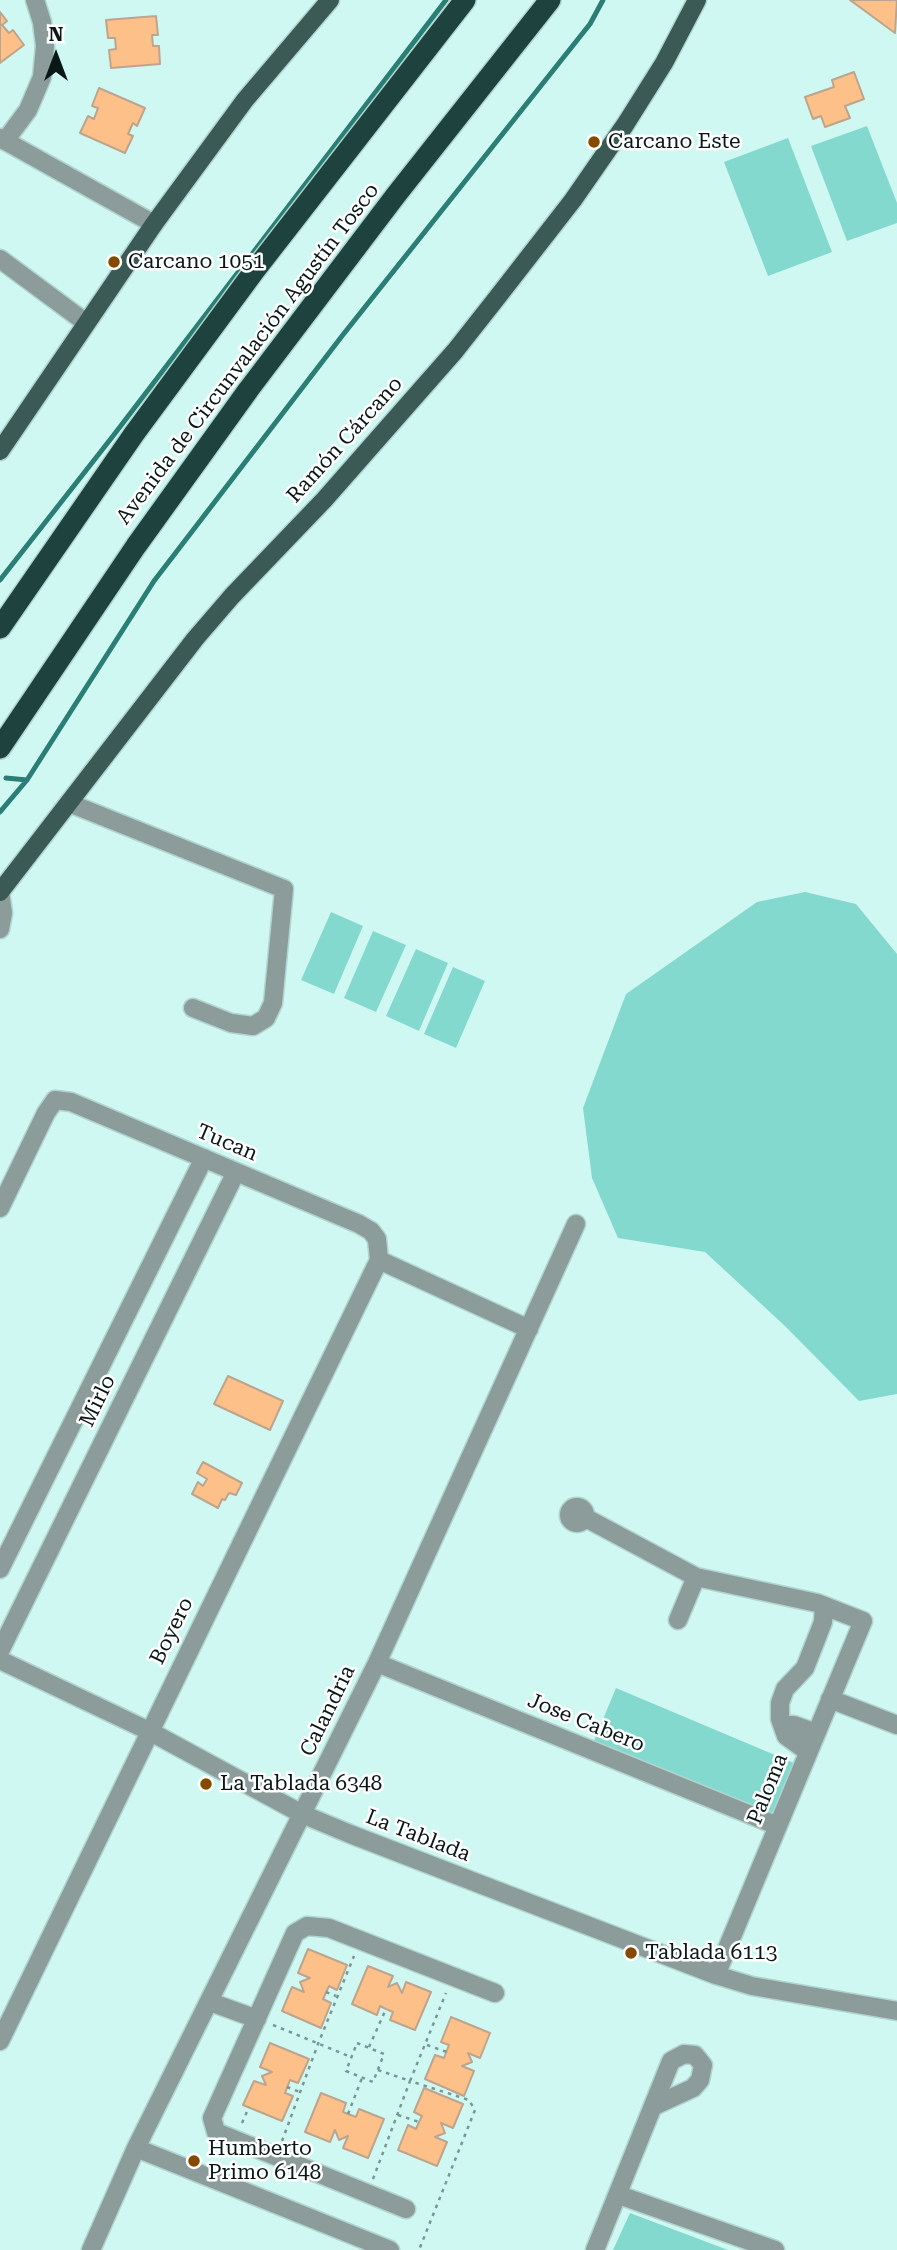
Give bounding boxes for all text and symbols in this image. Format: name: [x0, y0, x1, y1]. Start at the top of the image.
north arrow: [21, 21, 91, 91]
text: N: [49, 23, 63, 46]
place label: Carcano Este: [608, 129, 741, 155]
marker: Carcano Este: [586, 134, 602, 150]
street label: Avenida de Circunvalación Agustín Tosco: [111, 178, 385, 530]
place label: Carcano 1051: [128, 249, 265, 275]
marker: Carcano 1051: [106, 254, 122, 270]
street label: Ramón Cárcano: [282, 372, 408, 508]
street label: Tucan: [193, 1119, 261, 1167]
street label: Mirlo: [75, 1371, 121, 1431]
street label: Boyero: [145, 1593, 199, 1669]
street label: Calandria: [295, 1661, 361, 1761]
street label: Jose Cabero: [524, 1688, 648, 1758]
street label: Paloma: [742, 1750, 794, 1828]
place label: La Tablada 6348: [220, 1771, 382, 1797]
marker: La Tablada 6348: [198, 1776, 214, 1792]
street label: La Tablada: [362, 1805, 474, 1867]
place label: Tablada 6113: [645, 1940, 777, 1966]
marker: Tablada 6113: [623, 1945, 639, 1961]
place label: Humberto Primo 6148: [208, 2136, 321, 2186]
marker: Humberto Primo 6148: [186, 2153, 202, 2169]

